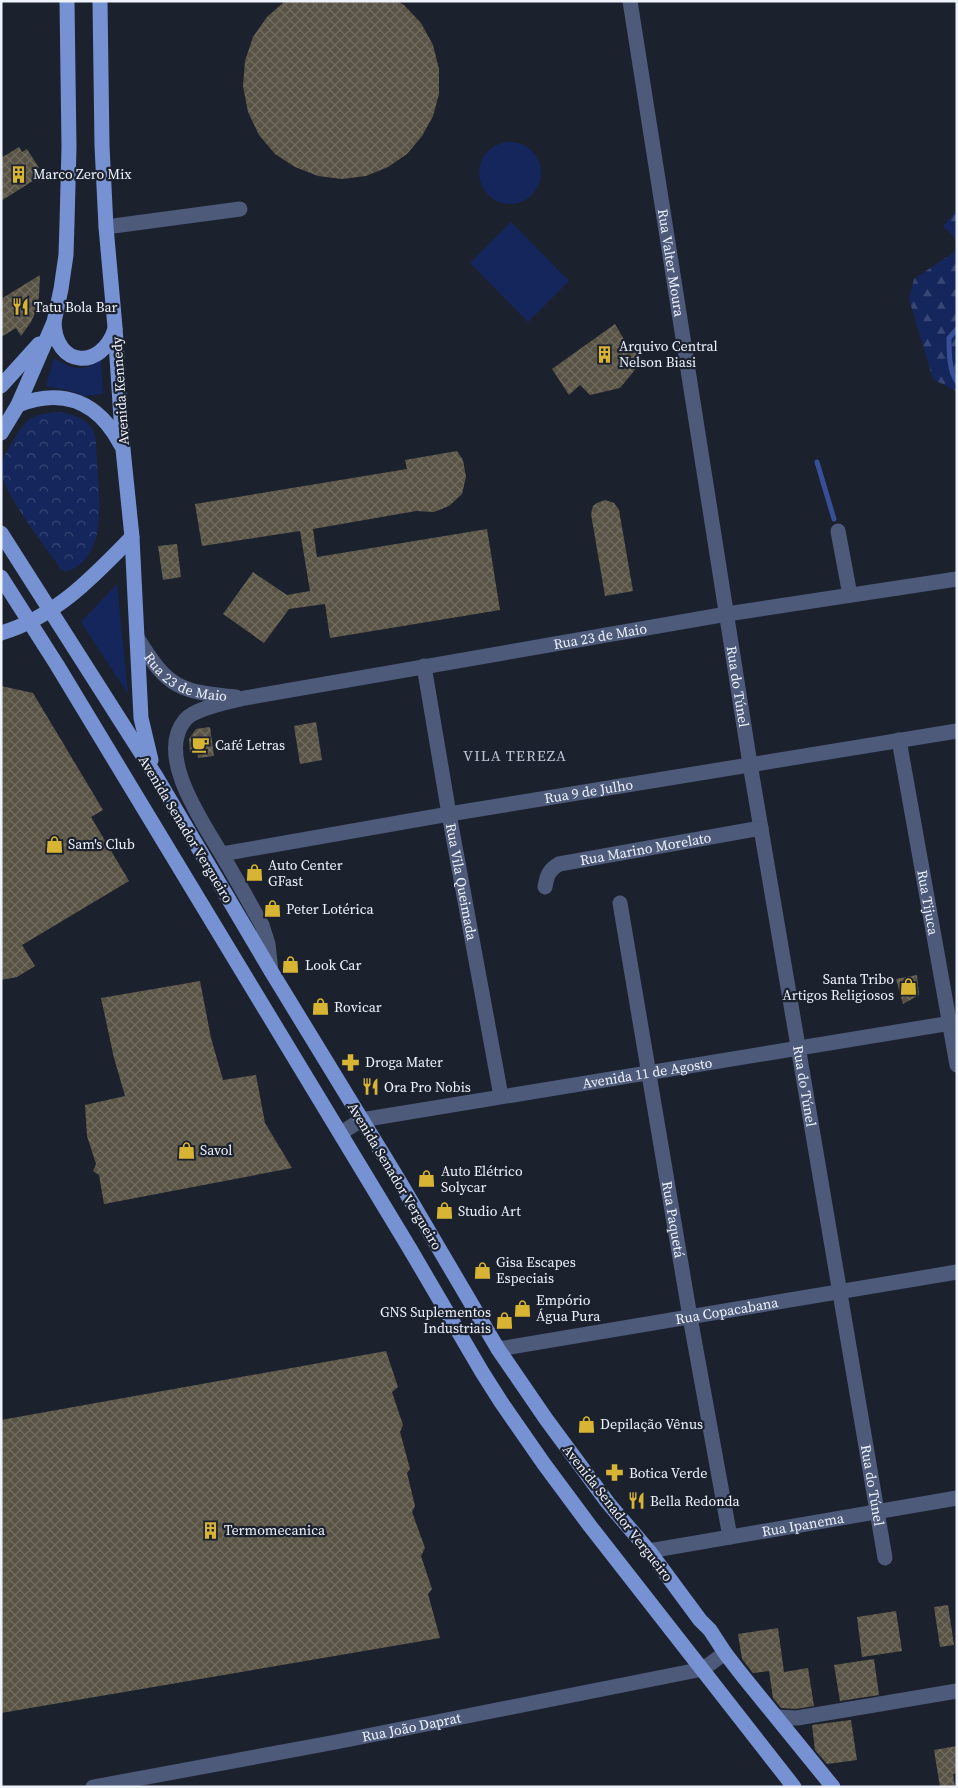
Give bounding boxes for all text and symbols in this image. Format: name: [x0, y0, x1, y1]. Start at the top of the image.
building icon: Marco Zero Mix: [9, 164, 29, 184]
place label: Marco Zero Mix: [33, 164, 132, 184]
street label: Rua Valter Moura: [653, 208, 690, 319]
restaurant icon: Tatu Bola Bar: [10, 297, 30, 317]
place label: Tatu Bola Bar: [34, 297, 118, 317]
street label: Avenida Kennedy: [106, 335, 134, 446]
place label: Arquivo Central Nelson Biasi: [619, 336, 718, 372]
building icon: Arquivo Central Nelson Biasi: [595, 344, 615, 364]
street label: Rua 23 de Maio: [552, 618, 649, 654]
street label: Rua do Túnel: [722, 644, 754, 729]
street label: Rua 23 de Maio: [139, 648, 228, 706]
cafe icon: Café Letras: [191, 735, 211, 755]
place label: Café Letras: [215, 735, 285, 755]
district label: VILA TEREZA: [463, 745, 567, 766]
street label: Avenida Senador Vergueiro: [134, 751, 238, 907]
street label: Rua 9 de Julho: [543, 774, 635, 808]
street label: Rua Vila Queimada: [441, 822, 482, 943]
street label: Rua Marino Morelato: [578, 827, 713, 870]
shop icon: Sam's Club: [44, 834, 64, 854]
place label: Sam's Club: [68, 834, 135, 854]
place label: Auto Center GFast: [268, 855, 343, 891]
shop icon: Auto Center GFast: [244, 863, 264, 883]
street label: Rua Tijuca: [912, 868, 944, 937]
shop icon: Peter Lotérica: [262, 899, 282, 919]
place label: Peter Lotérica: [286, 899, 374, 919]
shop icon: Look Car: [281, 955, 301, 975]
place label: Look Car: [305, 955, 361, 975]
place label: Santa Tribo Artigos Religiosos: [782, 969, 894, 1005]
shop icon: Santa Tribo Artigos Religiosos: [898, 977, 918, 997]
shop icon: Rovicar: [310, 997, 330, 1017]
place label: Rovicar: [334, 997, 382, 1017]
street label: Rua do Túnel: [788, 1044, 821, 1128]
pharmacy icon: Droga Mater: [341, 1052, 361, 1072]
place label: Droga Mater: [365, 1052, 443, 1072]
street label: Avenida 11 de Agosto: [581, 1052, 714, 1093]
restaurant icon: Ora Pro Nobis: [360, 1077, 380, 1097]
place label: Ora Pro Nobis: [384, 1077, 471, 1097]
street label: Avenida Senador Vergueiro: [343, 1098, 447, 1254]
shop icon: Savol: [176, 1140, 196, 1160]
place label: Savol: [200, 1140, 233, 1160]
place label: Auto Elétrico Solycar: [441, 1161, 523, 1197]
shop icon: Auto Elétrico Solycar: [417, 1169, 437, 1189]
street label: Rua Paquetá: [657, 1180, 690, 1260]
shop icon: Studio Art: [434, 1201, 454, 1221]
place label: Studio Art: [458, 1201, 521, 1221]
place label: Gisa Escapes Especiais: [496, 1252, 576, 1288]
shop icon: Gisa Escapes Especiais: [472, 1260, 492, 1280]
place label: Empório Água Pura: [536, 1290, 601, 1326]
street label: Rua Copacabana: [674, 1292, 781, 1329]
shop icon: Empório Água Pura: [512, 1298, 532, 1318]
place label: GNS Suplementos Industriais: [380, 1302, 491, 1338]
shop icon: GNS Suplementos Industriais: [495, 1310, 515, 1330]
shop icon: Depilação Vênus: [576, 1414, 596, 1434]
place label: Depilação Vênus: [600, 1414, 703, 1434]
street label: Avenida Senador Vergueiro: [558, 1440, 678, 1586]
street label: Rua do Túnel: [856, 1443, 889, 1527]
pharmacy icon: Botica Verde: [605, 1463, 625, 1483]
place label: Botica Verde: [629, 1463, 707, 1483]
restaurant icon: Bella Redonda: [626, 1491, 646, 1511]
place label: Bella Redonda: [650, 1491, 740, 1511]
street label: Rua Ipanema: [760, 1508, 846, 1541]
building icon: Termomecanica: [200, 1520, 220, 1540]
place label: Termomecanica: [224, 1520, 326, 1540]
street label: Rua João Daprat: [360, 1707, 463, 1747]

